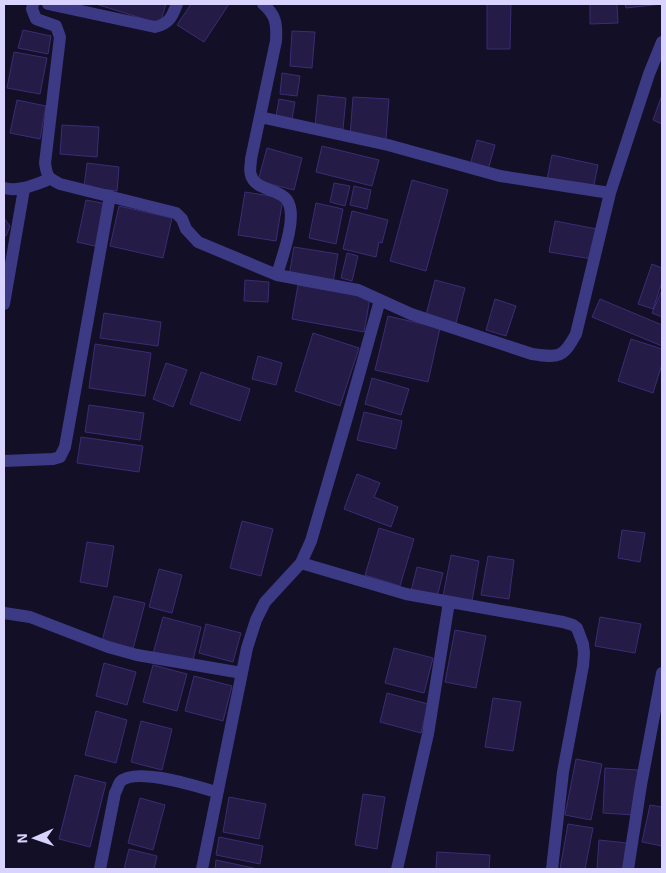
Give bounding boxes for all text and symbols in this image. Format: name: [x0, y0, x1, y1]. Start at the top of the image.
north arrow: [10, 813, 60, 863]
text: N: [13, 833, 30, 844]

